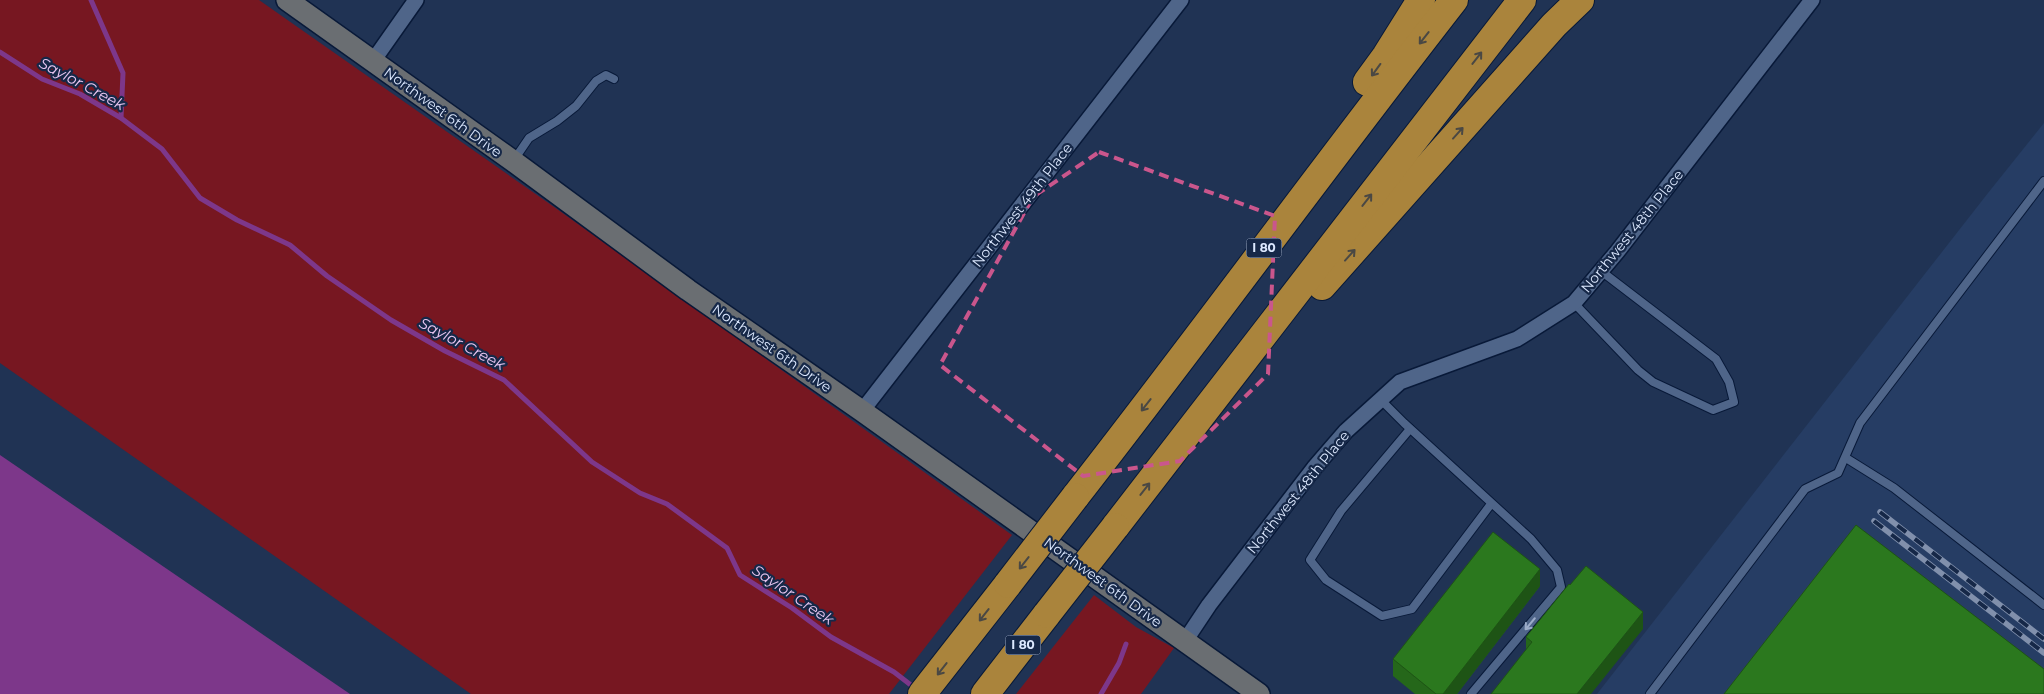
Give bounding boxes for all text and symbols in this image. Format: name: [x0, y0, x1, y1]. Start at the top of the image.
one-way arrow: [1418, 32, 1429, 45]
one-way arrow: [1472, 52, 1483, 65]
water label: Saylor Creek: [36, 53, 129, 115]
street label: Northwest 6th Drive: [380, 63, 506, 161]
one-way arrow: [1371, 63, 1381, 77]
one-way arrow: [1452, 127, 1464, 140]
street label: Northwest 49th Place: [968, 139, 1076, 271]
street label: Northwest 48th Place: [1577, 166, 1687, 296]
one-way arrow: [1362, 194, 1373, 207]
road number: I 80: [1246, 238, 1282, 258]
one-way arrow: [1344, 248, 1356, 261]
street label: Northwest 6th Drive: [709, 300, 835, 396]
water label: Saylor Creek: [416, 313, 509, 375]
one-way arrow: [1141, 398, 1152, 411]
street label: Northwest 48th Place: [1243, 427, 1353, 557]
one-way arrow: [1139, 483, 1150, 496]
street label: Northwest 6th Drive: [1040, 533, 1166, 631]
one-way arrow: [1018, 556, 1029, 569]
water label: Saylor Creek: [749, 560, 839, 629]
one-way arrow: [979, 608, 990, 621]
one-way arrow: [1525, 617, 1536, 630]
road number: I 80: [1006, 636, 1040, 654]
one-way arrow: [936, 662, 947, 675]

